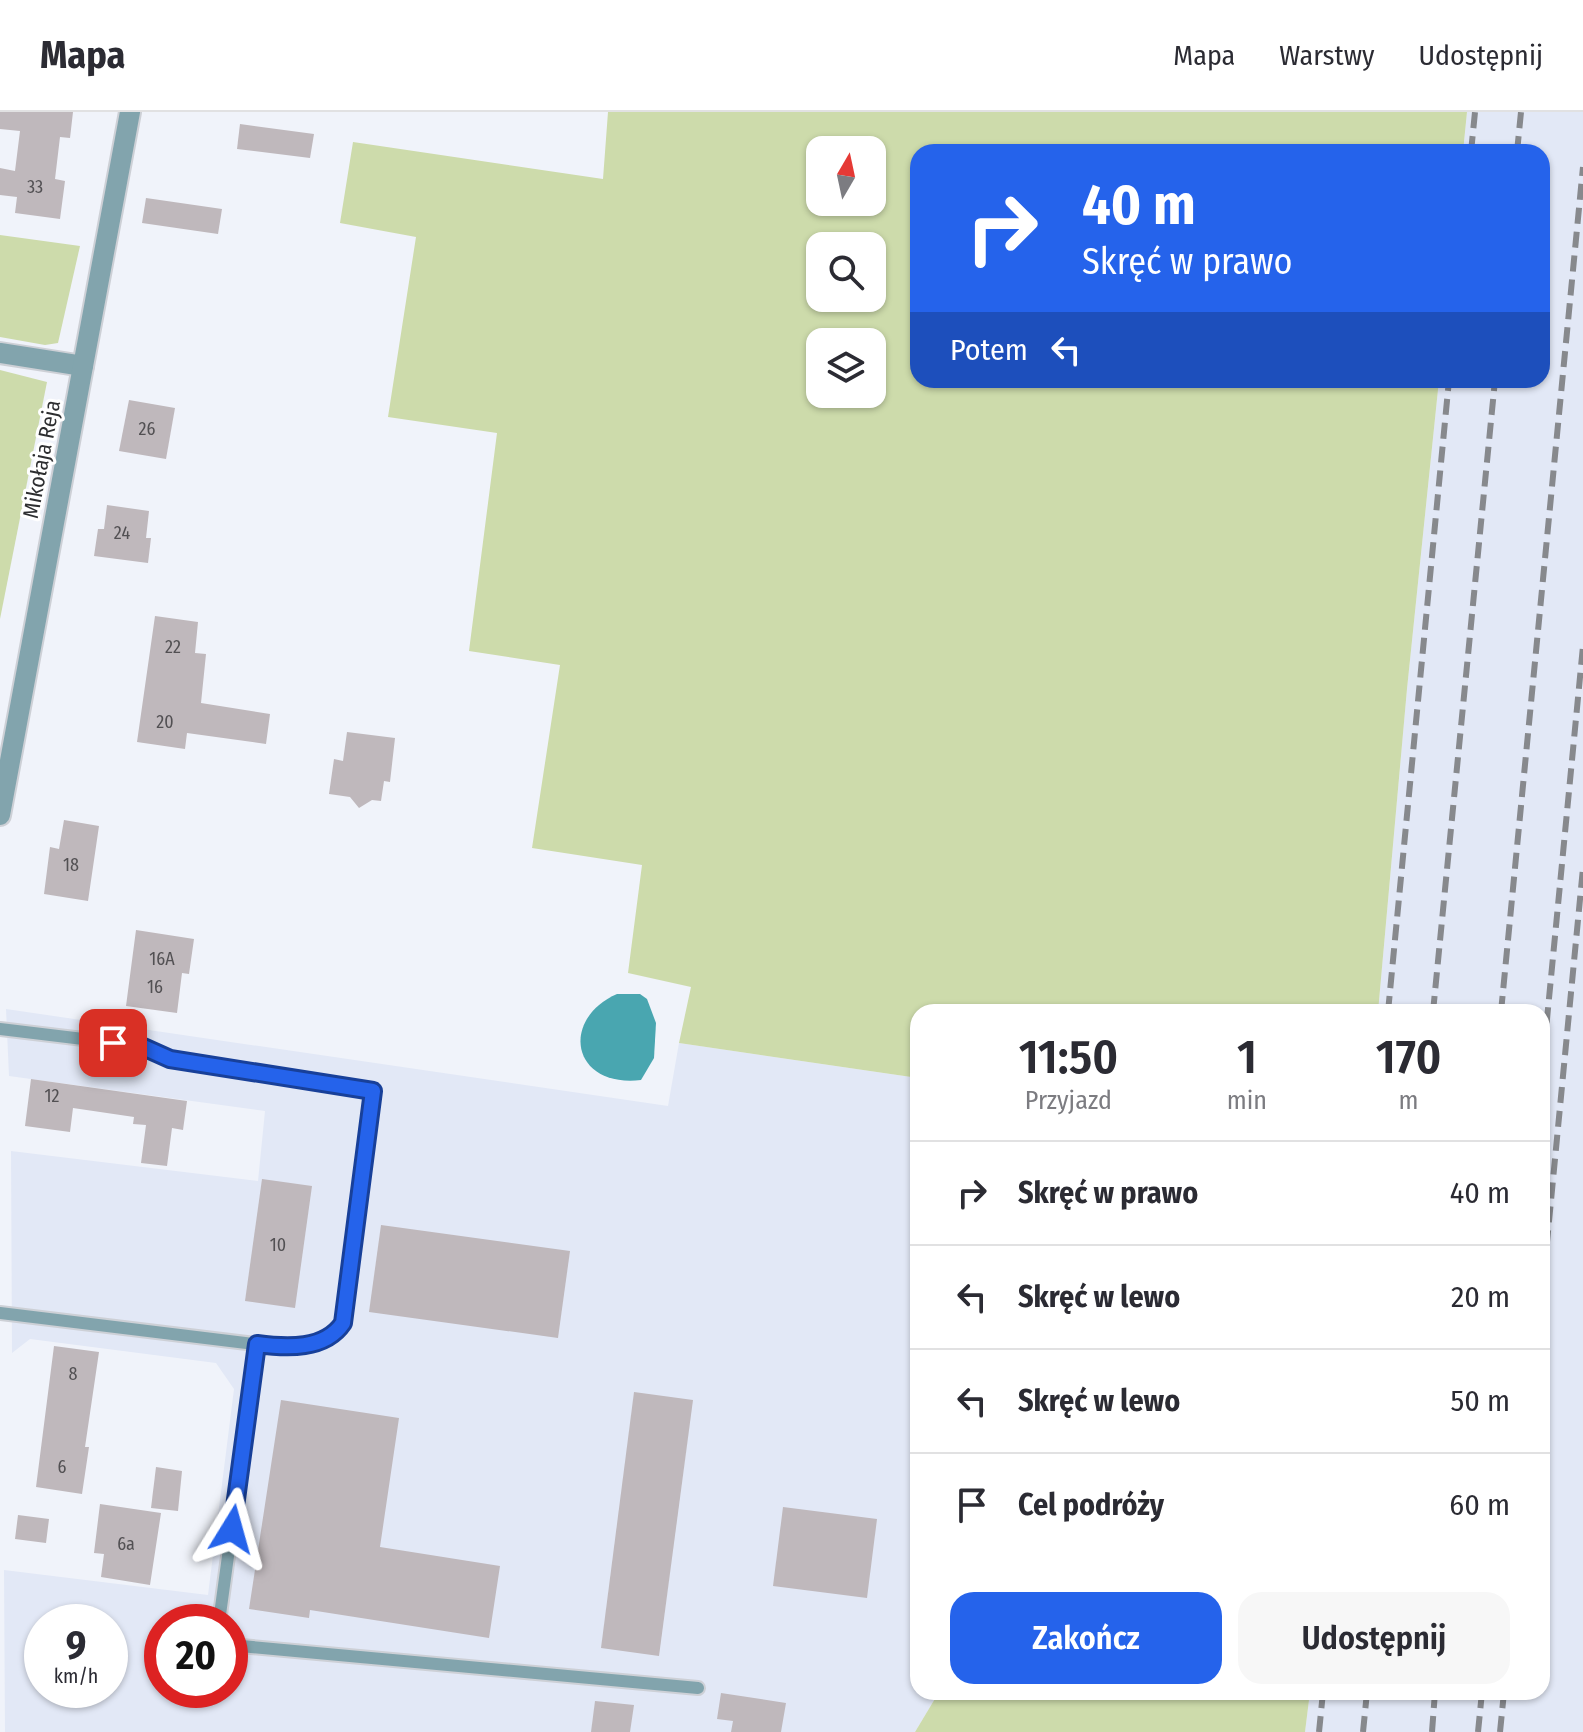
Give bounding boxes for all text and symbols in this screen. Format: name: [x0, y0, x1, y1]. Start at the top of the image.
text: Mapa: [40, 32, 125, 78]
text: Mapa: [1173, 39, 1235, 72]
text: Warstwy: [1279, 39, 1375, 72]
text: Udostępnij: [1419, 39, 1543, 72]
north arrow: [806, 136, 886, 216]
map controls: [806, 136, 886, 408]
text: 40 m: [1082, 172, 1196, 239]
house number: 33: [27, 176, 43, 198]
icon: right: [950, 176, 1054, 280]
button: search: [806, 232, 886, 312]
text: Skręć w prawo: [1082, 240, 1292, 284]
button: layers: [806, 328, 886, 408]
icon: left: [1044, 328, 1088, 372]
text: Potem: [950, 332, 1028, 368]
street label: Mikołaja Reja: [17, 398, 66, 521]
house number: 26: [139, 418, 156, 440]
house number: 24: [114, 522, 130, 544]
house number: 22: [165, 636, 181, 658]
house number: 20: [156, 711, 174, 733]
house number: 18: [63, 854, 79, 876]
house number: 16A: [149, 948, 175, 970]
house number: 16: [147, 976, 163, 998]
pin: [79, 1009, 147, 1077]
icon: arrive: [91, 1021, 135, 1065]
text: 11:50: [1019, 1028, 1118, 1086]
text: 1: [1237, 1028, 1257, 1086]
text: 170: [1376, 1028, 1441, 1086]
house number: 12: [45, 1085, 60, 1107]
text: Przyjazd: [1025, 1085, 1112, 1116]
text: min: [1227, 1085, 1267, 1116]
text: m: [1399, 1085, 1419, 1116]
icon: right: [950, 1171, 994, 1215]
text: Skręć w prawo: [1018, 1175, 1198, 1211]
text: 40 m: [1450, 1175, 1510, 1211]
house number: 10: [270, 1234, 286, 1256]
icon: left: [950, 1275, 994, 1319]
text: Skręć w lewo: [1018, 1279, 1180, 1315]
text: 20 m: [1451, 1279, 1510, 1315]
house number: 8: [69, 1363, 78, 1385]
icon: left: [950, 1379, 994, 1423]
text: Skręć w lewo: [1018, 1383, 1180, 1419]
text: 50 m: [1450, 1383, 1510, 1419]
house number: 6: [58, 1456, 67, 1478]
icon: arrive: [950, 1483, 994, 1527]
position arrow: [190, 1487, 274, 1571]
text: Cel podróży: [1018, 1487, 1164, 1523]
text: 60 m: [1449, 1487, 1510, 1523]
house number: 6a: [117, 1533, 135, 1555]
button: Zakończ: [950, 1592, 1222, 1684]
button: Udostępnij: [1238, 1592, 1510, 1684]
speed limit sign: 20: [144, 1604, 248, 1708]
text: 9: [66, 1622, 86, 1670]
text: km/h: [54, 1664, 98, 1688]

